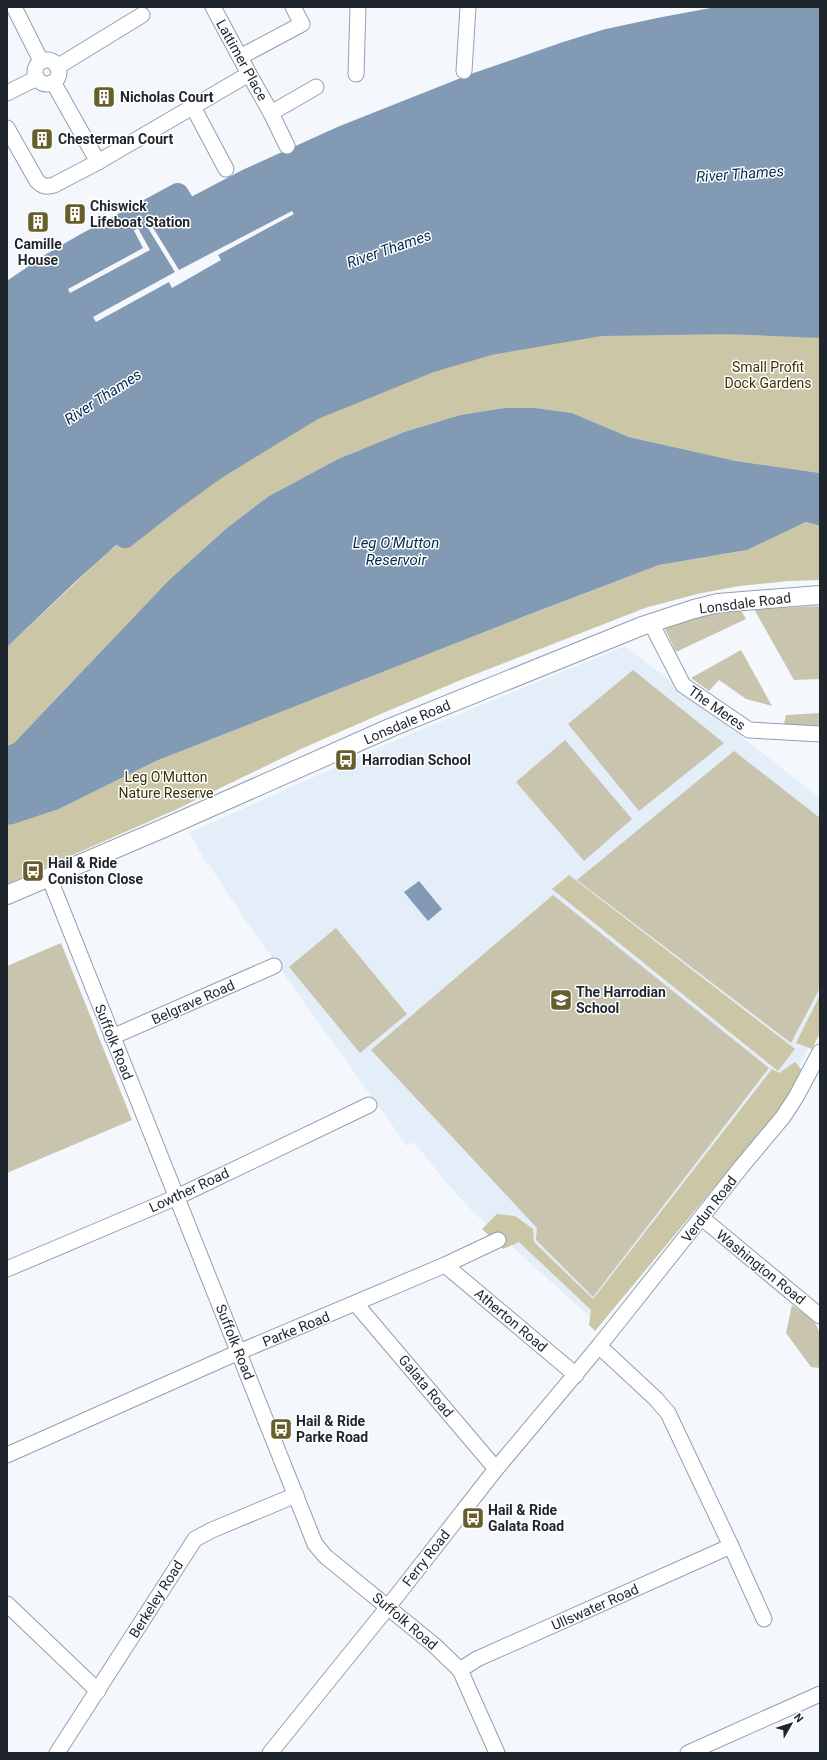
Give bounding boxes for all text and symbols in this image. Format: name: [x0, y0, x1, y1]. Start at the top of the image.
street label: Lattimer Place: [213, 17, 271, 103]
building icon: Nicholas Court: [91, 84, 117, 110]
place label: Nicholas Court: [120, 89, 214, 105]
building icon: Chesterman Court: [29, 126, 55, 152]
place label: Chesterman Court: [58, 131, 173, 147]
water label: River Thames: [695, 162, 785, 186]
place label: Chiswick Lifeboat Station: [90, 198, 190, 230]
building icon: Chiswick Lifeboat Station: [62, 201, 88, 227]
building icon: Camille House: [25, 209, 51, 235]
water label: River Thames: [344, 226, 434, 272]
place label: Camille House: [14, 236, 62, 268]
park label: Small Profit Dock Gardens: [724, 359, 812, 391]
water label: River Thames: [61, 365, 145, 429]
water label: Leg O'Mutton Reservoir: [353, 534, 439, 569]
street label: Lonsdale Road: [698, 589, 792, 617]
street label: The Meres: [685, 683, 749, 733]
street label: Lonsdale Road: [361, 697, 453, 747]
bus stop icon: Harrodian School: [333, 747, 359, 773]
place label: Harrodian School: [362, 752, 471, 768]
park label: Leg O'Mutton Nature Reserve: [118, 769, 214, 801]
place label: Hail & Ride Coniston Close: [48, 855, 144, 887]
bus stop icon: Hail & Ride Coniston Close: [20, 858, 46, 884]
street label: Belgrave Road: [149, 977, 237, 1027]
place label: The Harrodian School: [576, 984, 666, 1016]
school or university icon: The Harrodian School: [548, 987, 574, 1013]
street label: Suffolk Road: [92, 1002, 136, 1082]
street label: Lowther Road: [147, 1165, 231, 1215]
street label: Verdun Road: [678, 1173, 740, 1245]
street label: Washington Road: [713, 1226, 809, 1308]
street label: Atherton Road: [472, 1285, 550, 1355]
street label: Suffolk Road: [213, 1302, 257, 1382]
street label: Parke Road: [260, 1308, 332, 1350]
street label: Galata Road: [395, 1352, 457, 1420]
place label: Hail & Ride Parke Road: [296, 1413, 368, 1445]
bus stop icon: Hail & Ride Parke Road: [268, 1416, 294, 1442]
place label: Hail & Ride Galata Road: [488, 1502, 564, 1534]
bus stop icon: Hail & Ride Galata Road: [460, 1505, 486, 1531]
street label: Ferry Road: [399, 1527, 453, 1589]
street label: Berkeley Road: [126, 1557, 186, 1641]
street label: Ullswater Road: [549, 1581, 641, 1633]
street label: Suffolk Road: [369, 1589, 441, 1653]
north arrow: [771, 1704, 811, 1744]
text: N: [791, 1711, 806, 1725]

